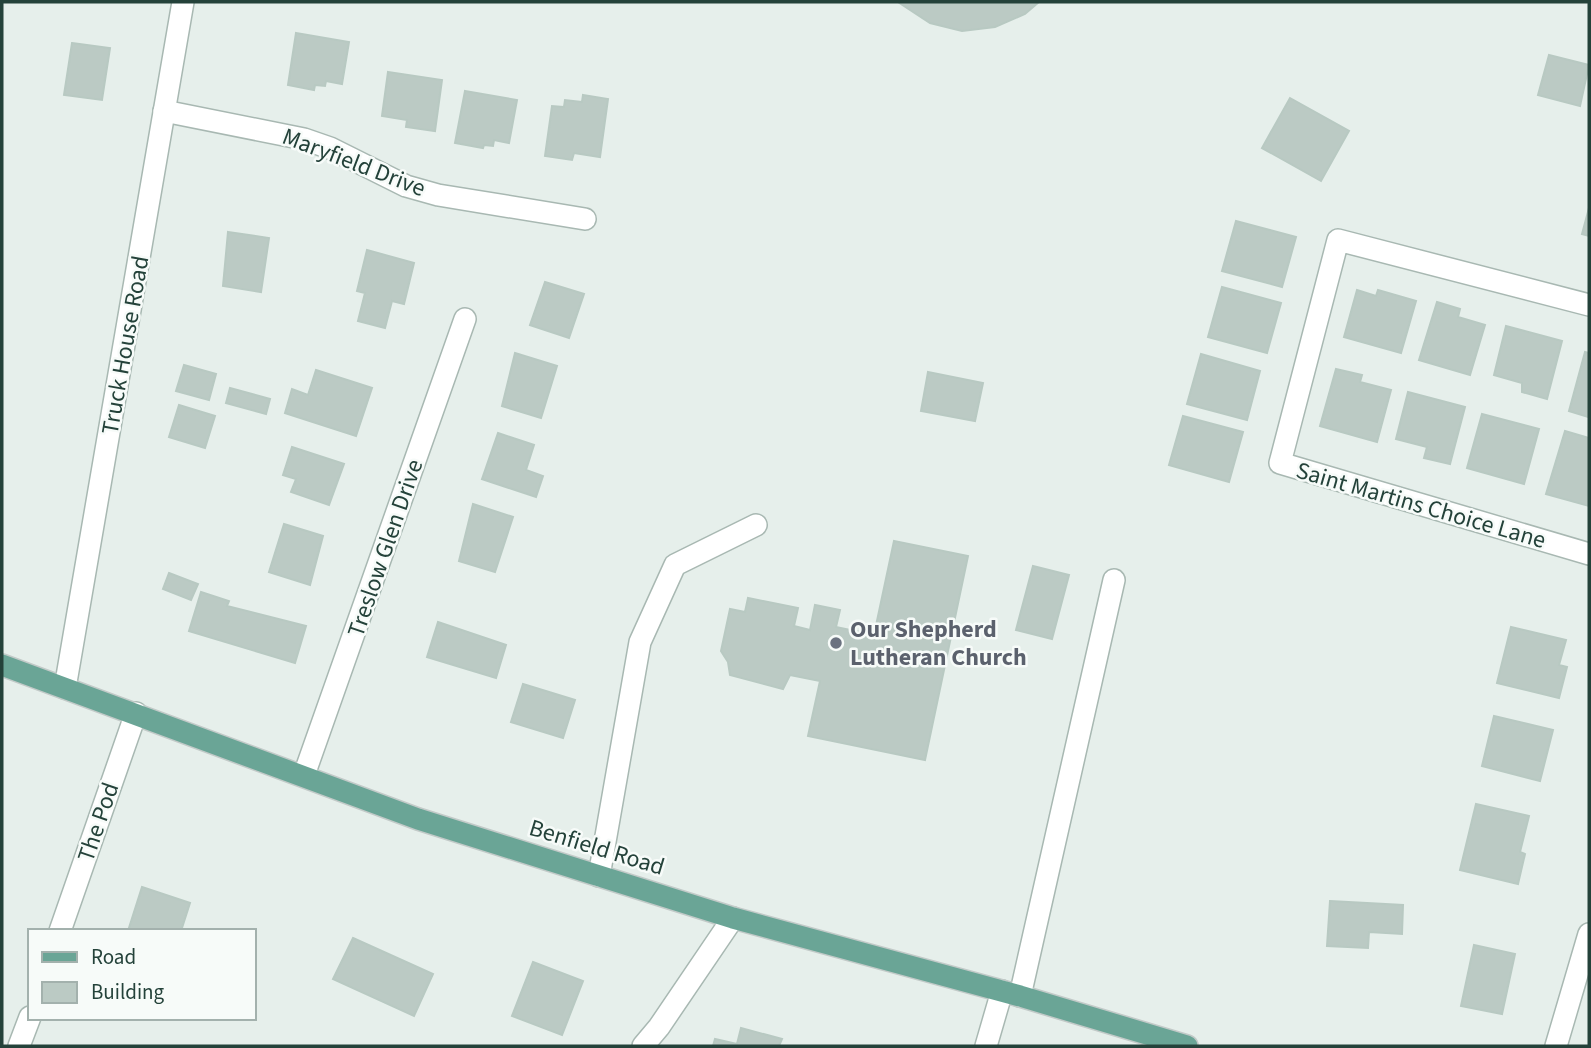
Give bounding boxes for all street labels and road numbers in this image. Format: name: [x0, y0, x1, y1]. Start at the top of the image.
street label: Maryfield Drive: [277, 119, 430, 206]
street label: Truck House Road: [93, 253, 158, 437]
street label: Saint Martins Choice Lane: [1292, 453, 1550, 558]
street label: Treslow Glen Drive: [339, 455, 432, 642]
street label: The Pod: [69, 778, 128, 867]
street label: Benfield Road: [525, 810, 669, 885]

